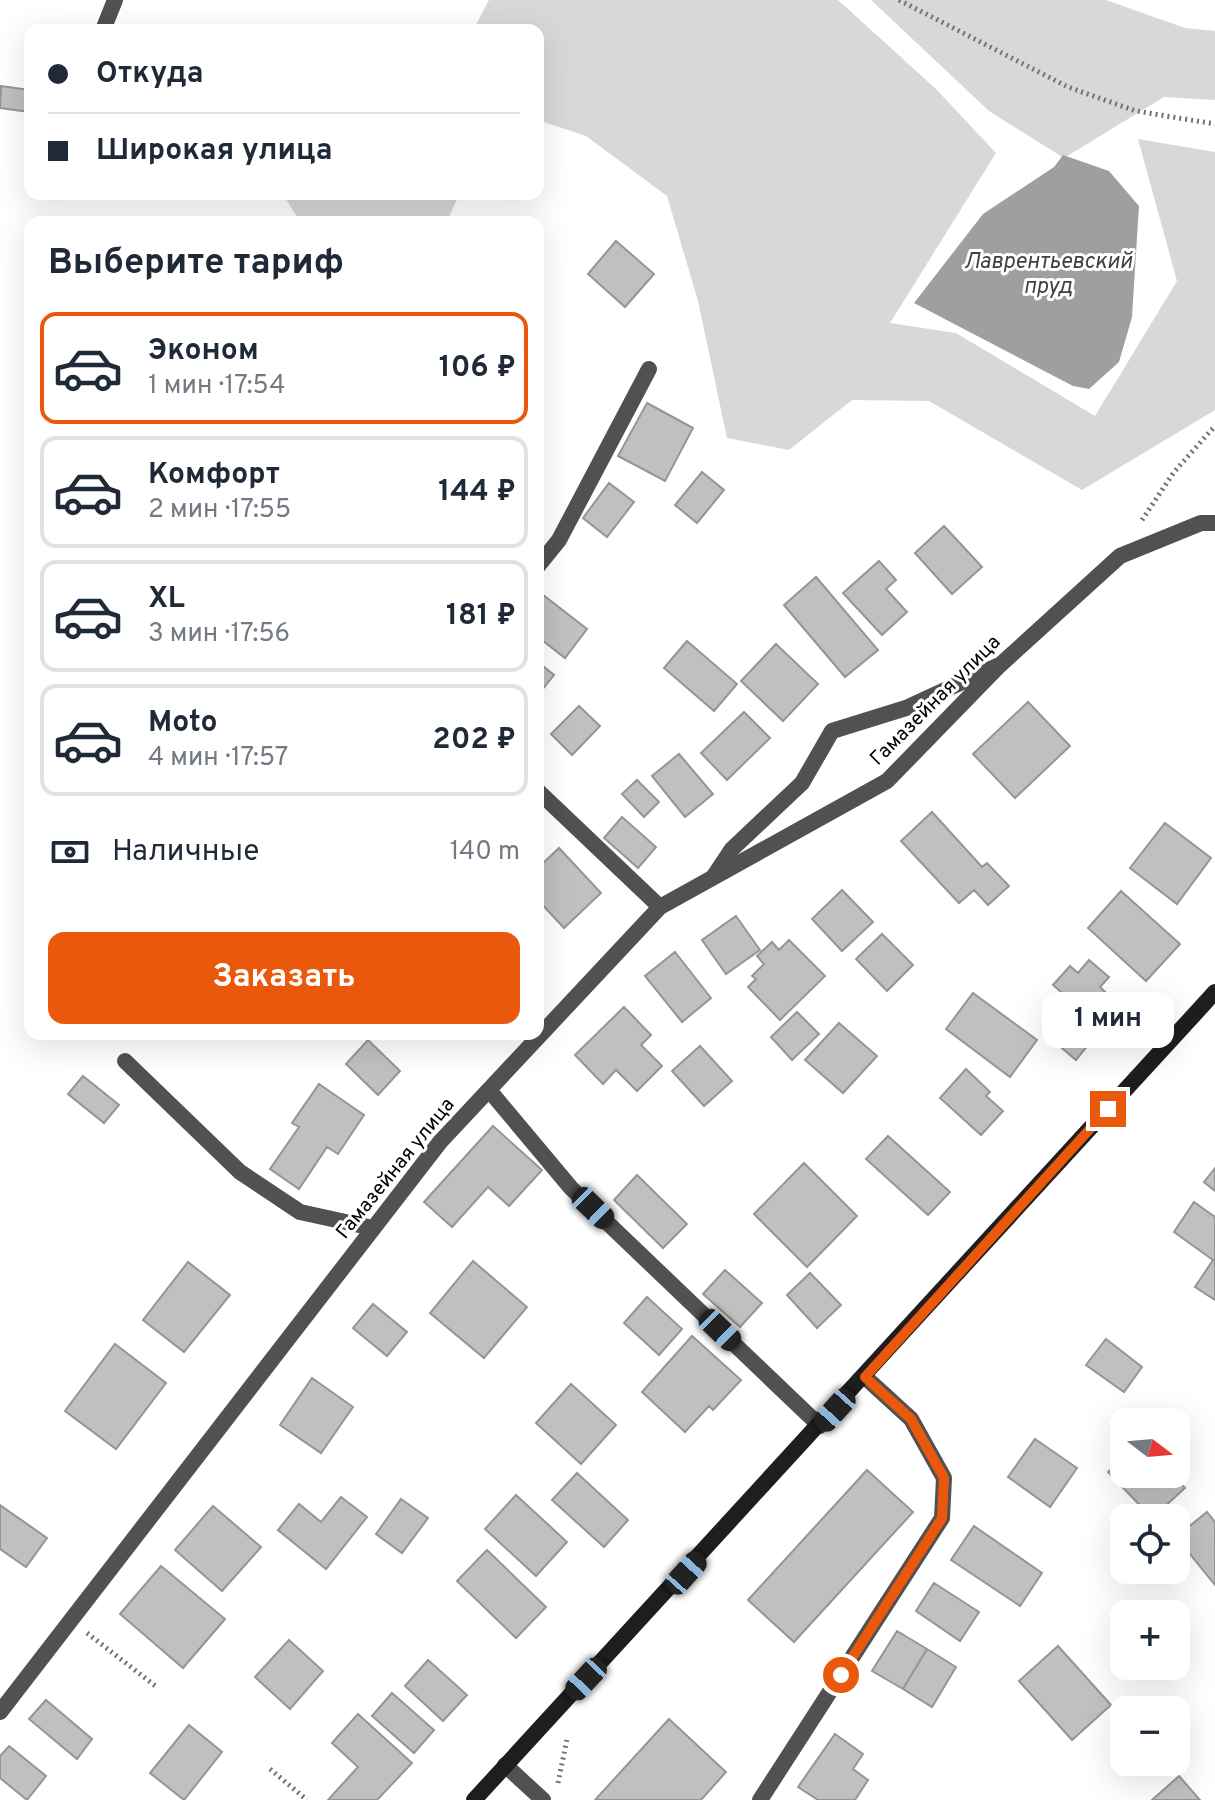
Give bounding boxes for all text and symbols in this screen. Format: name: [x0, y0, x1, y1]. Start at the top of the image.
text: Откуда: [96, 56, 204, 93]
text: Широкая улица: [96, 133, 333, 170]
text: Выберите тариф: [48, 241, 344, 287]
water label: Лаврентьевский пруд: [964, 249, 1134, 301]
icon: car: [52, 332, 124, 404]
text: Эконом: [148, 333, 259, 370]
text: 106 ₽: [439, 350, 516, 387]
text: 1 мин · 17:54: [148, 370, 285, 403]
icon: car: [52, 456, 124, 528]
text: Комфорт: [148, 457, 280, 494]
text: 144 ₽: [438, 474, 516, 511]
text: 2 мин · 17:55: [148, 494, 291, 527]
icon: car: [52, 580, 124, 652]
text: XL: [148, 581, 185, 618]
text: 181 ₽: [446, 598, 516, 635]
text: 3 мин · 17:56: [148, 618, 290, 651]
street label: Гамазейная улица: [865, 630, 1007, 772]
icon: car: [52, 704, 124, 776]
text: Moto: [148, 705, 218, 742]
text: 202 ₽: [432, 722, 516, 759]
text: 4 мин · 17:57: [148, 742, 288, 775]
icon: cash: [48, 830, 92, 874]
text: Наличные: [112, 834, 259, 871]
text: 140 m: [450, 836, 520, 869]
button: Заказать: [48, 932, 520, 1024]
callout: 1 мин: [1042, 993, 1174, 1049]
text: 1 мин: [1074, 1003, 1142, 1036]
route end: [1090, 1091, 1126, 1127]
street label: Гамазейная улица: [331, 1093, 461, 1245]
car: [567, 1183, 619, 1233]
car: [694, 1305, 746, 1355]
car: [810, 1384, 860, 1436]
north arrow: [1110, 1408, 1190, 1488]
map controls: [1110, 1408, 1190, 1776]
button: locate: [1110, 1504, 1190, 1584]
car: [661, 1547, 711, 1599]
button: +: [1110, 1600, 1190, 1680]
car: [561, 1653, 611, 1705]
route start: [823, 1657, 859, 1693]
button: −: [1110, 1696, 1190, 1776]

